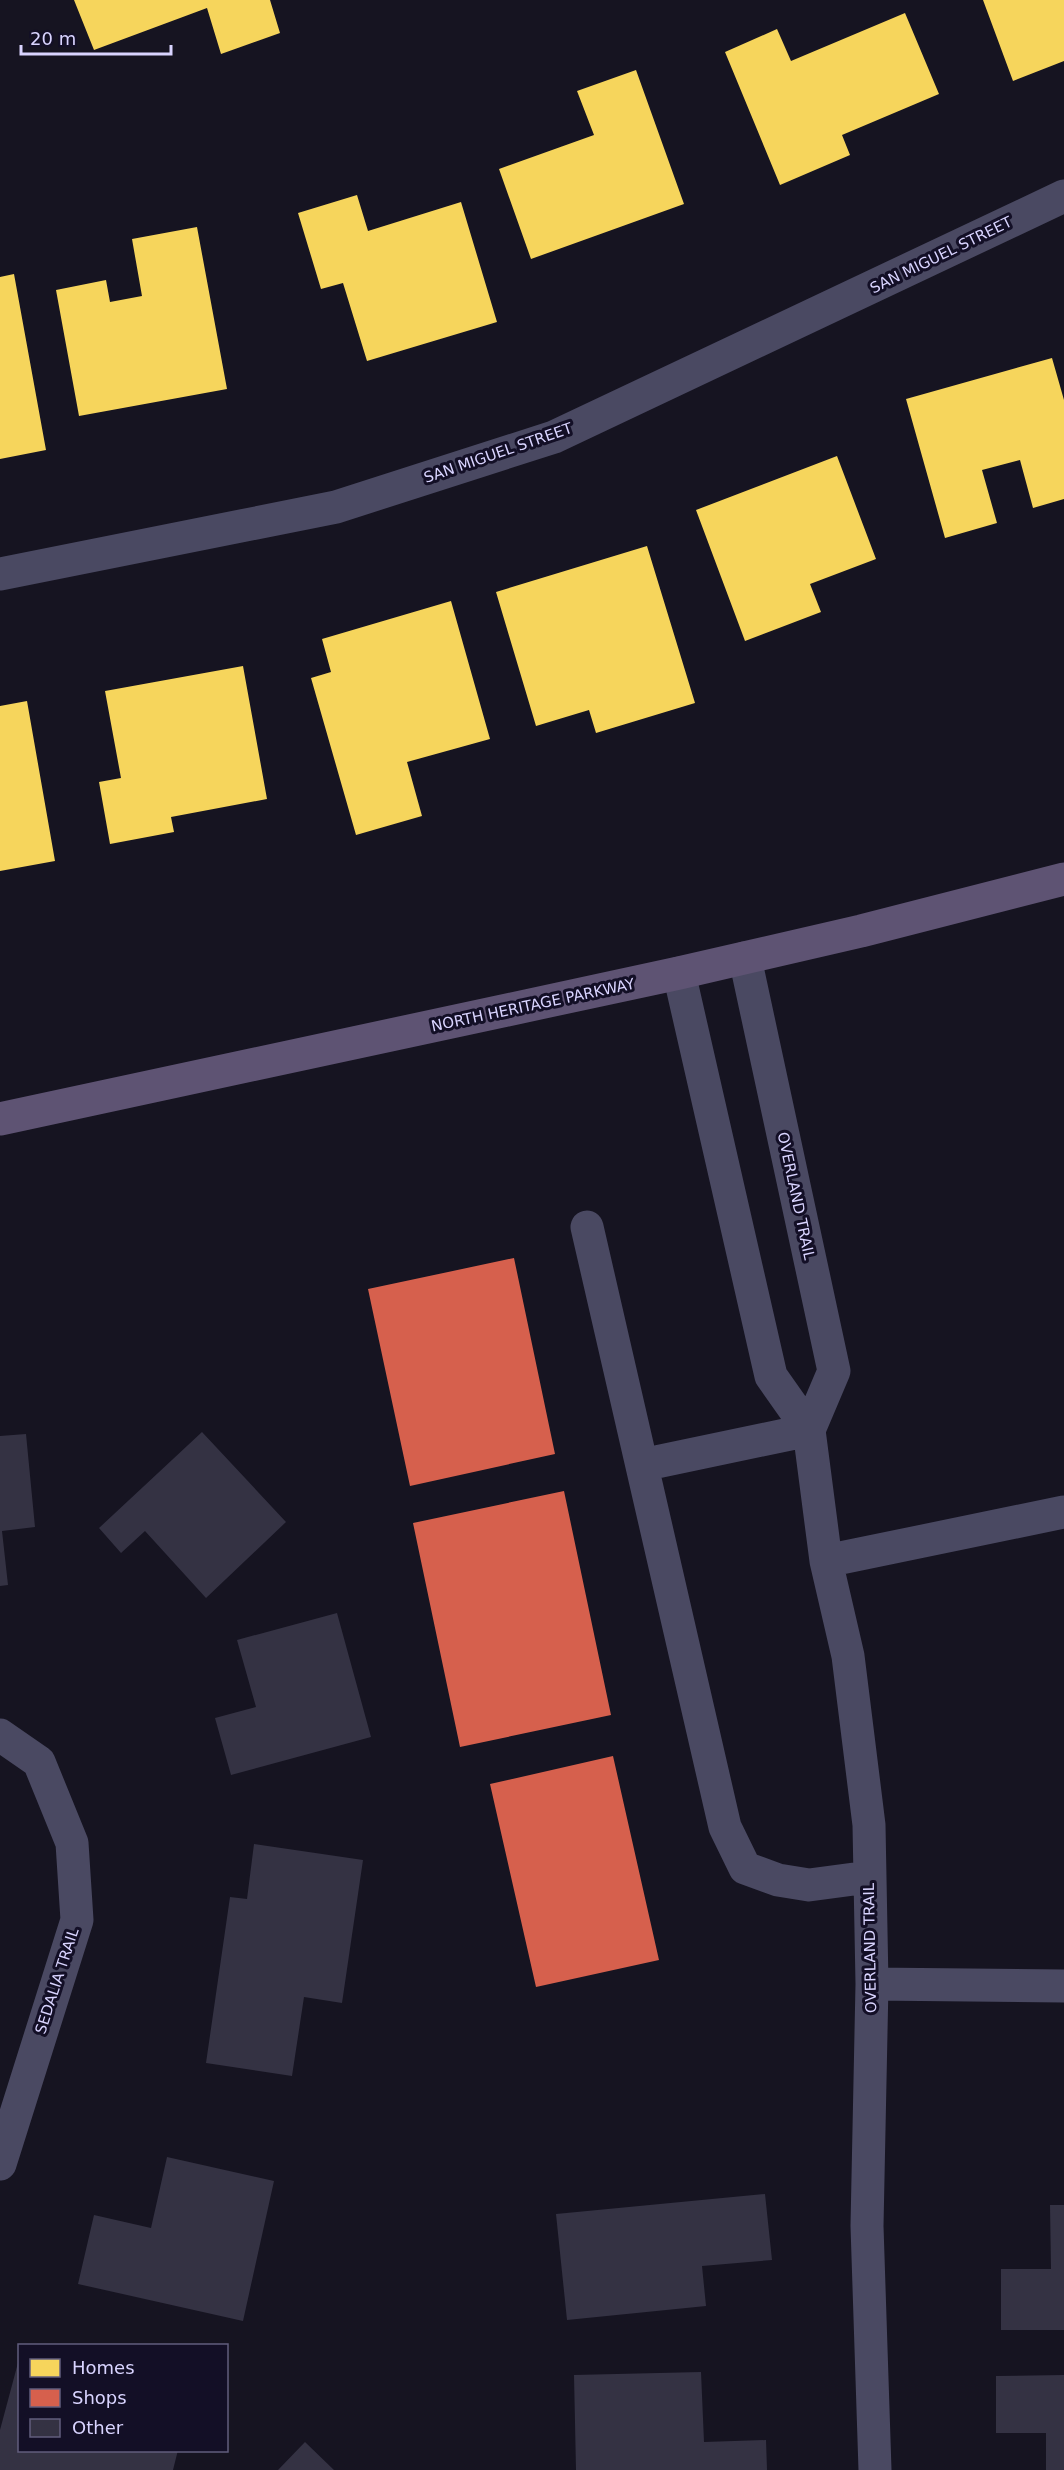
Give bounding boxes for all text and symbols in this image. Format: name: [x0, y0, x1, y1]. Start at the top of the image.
scale bar: [21, 18, 171, 56]
text: 20 m: [30, 28, 76, 49]
street label: SAN MIGUEL STREET: [867, 212, 1016, 297]
street label: SAN MIGUEL STREET: [421, 419, 575, 487]
street label: NORTH HERITAGE PARKWAY: [430, 974, 637, 1035]
street label: OVERLAND TRAIL: [774, 1130, 818, 1262]
street label: OVERLAND TRAIL: [860, 1882, 880, 2013]
street label: SEDALIA TRAIL: [31, 1925, 83, 2036]
legend: [18, 2344, 228, 2452]
text: Homes: [72, 2357, 135, 2378]
text: Shops: [72, 2387, 127, 2408]
text: Other: [72, 2417, 124, 2438]

